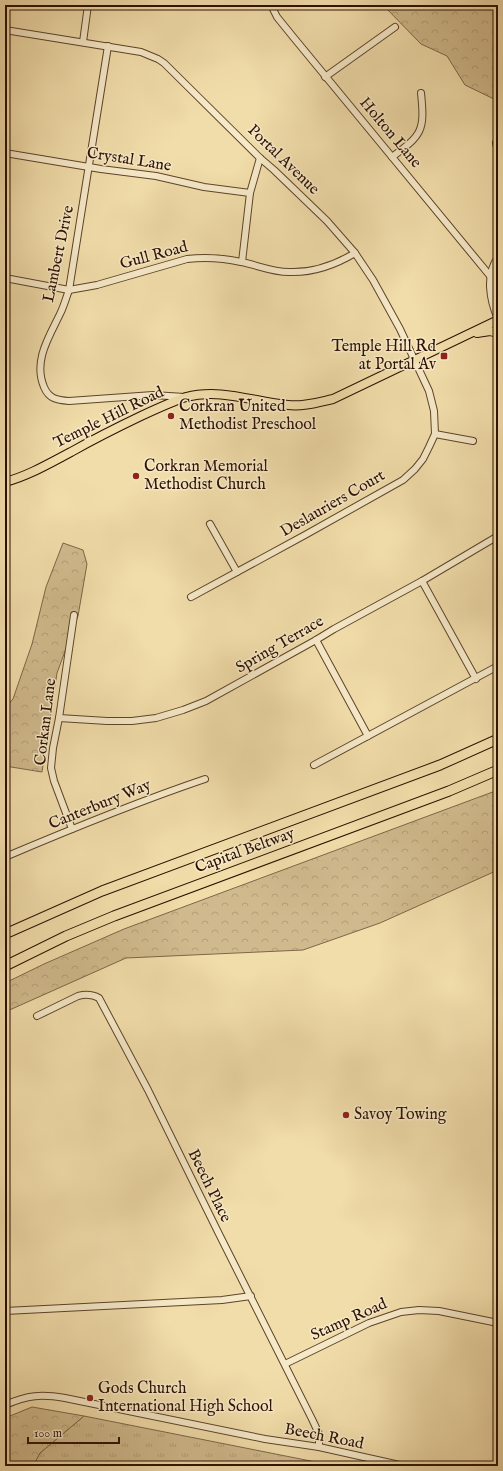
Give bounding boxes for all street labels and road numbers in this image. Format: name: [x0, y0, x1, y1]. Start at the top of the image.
street label: Holton Lane: [354, 93, 426, 173]
street label: Portal Avenue: [243, 121, 323, 199]
street label: Crystal Lane: [85, 143, 173, 177]
street label: Lambert Drive: [39, 204, 79, 304]
street label: Gull Road: [118, 237, 191, 275]
street label: Temple Hill Road: [51, 382, 168, 453]
street label: Deslauriers Court: [277, 466, 389, 542]
street label: Spring Terrace: [232, 612, 328, 678]
street label: Corkan Lane: [31, 677, 61, 767]
street label: Canterbury Way: [46, 775, 154, 835]
street label: Capital Beltway: [193, 824, 298, 878]
street label: Beech Place: [183, 1146, 235, 1226]
street label: Stamp Road: [308, 1294, 391, 1346]
street label: Beech Road: [283, 1420, 366, 1455]

